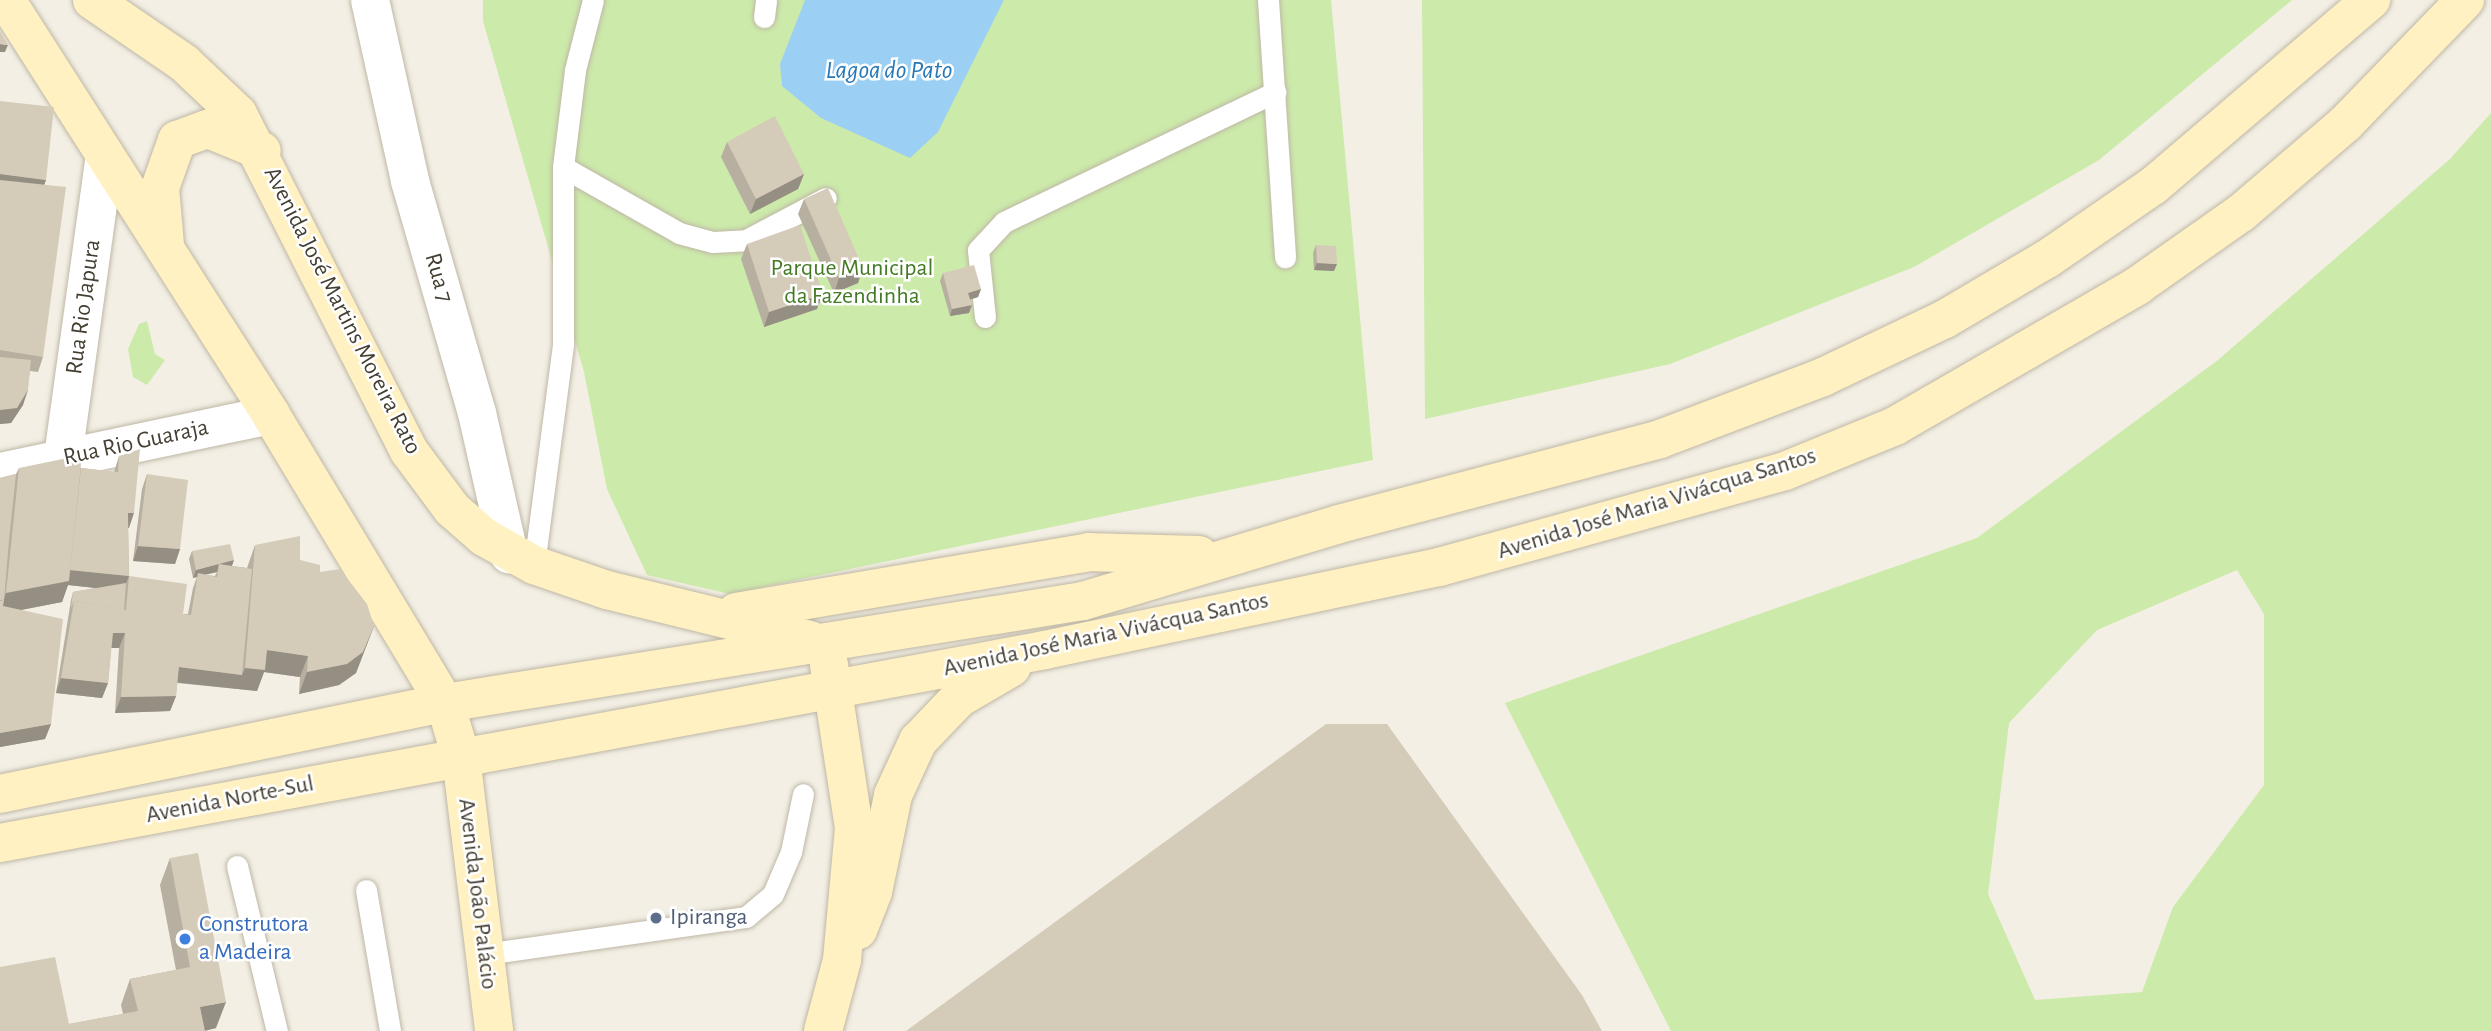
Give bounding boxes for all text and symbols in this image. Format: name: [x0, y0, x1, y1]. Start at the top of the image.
water label: Lagoa do Pato: [825, 55, 953, 87]
street label: Avenida José Martins Moreira Rato: [257, 162, 427, 460]
street label: Rua Rio Japura: [60, 238, 108, 376]
street label: Rua 7: [417, 250, 459, 306]
park label: Parque Municipal da Fazendinha: [771, 255, 933, 311]
street label: Rua Rio Guaraja: [61, 414, 211, 472]
street label: Avenida José Maria Vivácqua Santos: [1494, 442, 1820, 566]
street label: Avenida José Maria Vivácqua Santos: [941, 586, 1271, 684]
street label: Avenida Norte-Sul: [144, 770, 316, 830]
street label: Avenida João Palácio: [451, 797, 503, 991]
place label: Ipiranga: [670, 904, 748, 932]
marker: Ipiranga: [648, 910, 664, 926]
place label: Construtora a Madeira: [199, 911, 309, 967]
marker: Construtora a Madeira: [177, 931, 193, 947]

